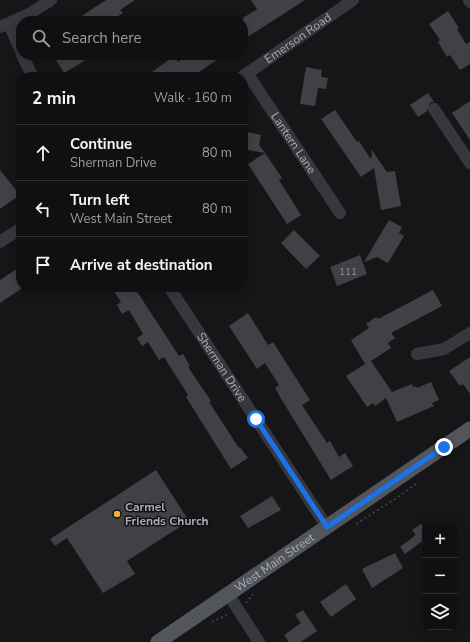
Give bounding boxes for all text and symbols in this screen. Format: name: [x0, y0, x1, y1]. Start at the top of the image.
street label: Emerson Road: [261, 9, 335, 67]
search box: [16, 16, 248, 60]
icon: search: [30, 27, 52, 49]
text: Search here: [62, 28, 142, 48]
text: 2 min: [32, 87, 76, 110]
text: Walk · 160 m: [154, 89, 232, 107]
street label: Lantern Lane: [267, 109, 320, 177]
text: Continue: [70, 134, 132, 154]
icon: ahead: [32, 142, 54, 164]
text: 80 m: [202, 144, 232, 162]
text: Sherman Drive: [70, 154, 157, 172]
text: Turn left: [70, 190, 129, 210]
icon: left: [32, 198, 54, 220]
text: 80 m: [202, 200, 232, 218]
text: West Main Street: [70, 210, 172, 228]
icon: arrive: [32, 254, 54, 276]
text: Arrive at destination: [70, 255, 213, 275]
house number: 111: [339, 265, 357, 279]
street label: Sherman Drive: [193, 329, 250, 405]
route start: [247, 410, 265, 428]
route end: [435, 438, 453, 456]
place label: Carmel Friends Church: [125, 499, 209, 529]
marker: Carmel Friends Church: [112, 509, 122, 519]
map controls: [422, 522, 458, 630]
button: +: [422, 522, 458, 558]
street label: West Main Street: [231, 529, 318, 596]
button: −: [422, 558, 458, 594]
button: layers: [422, 594, 458, 630]

